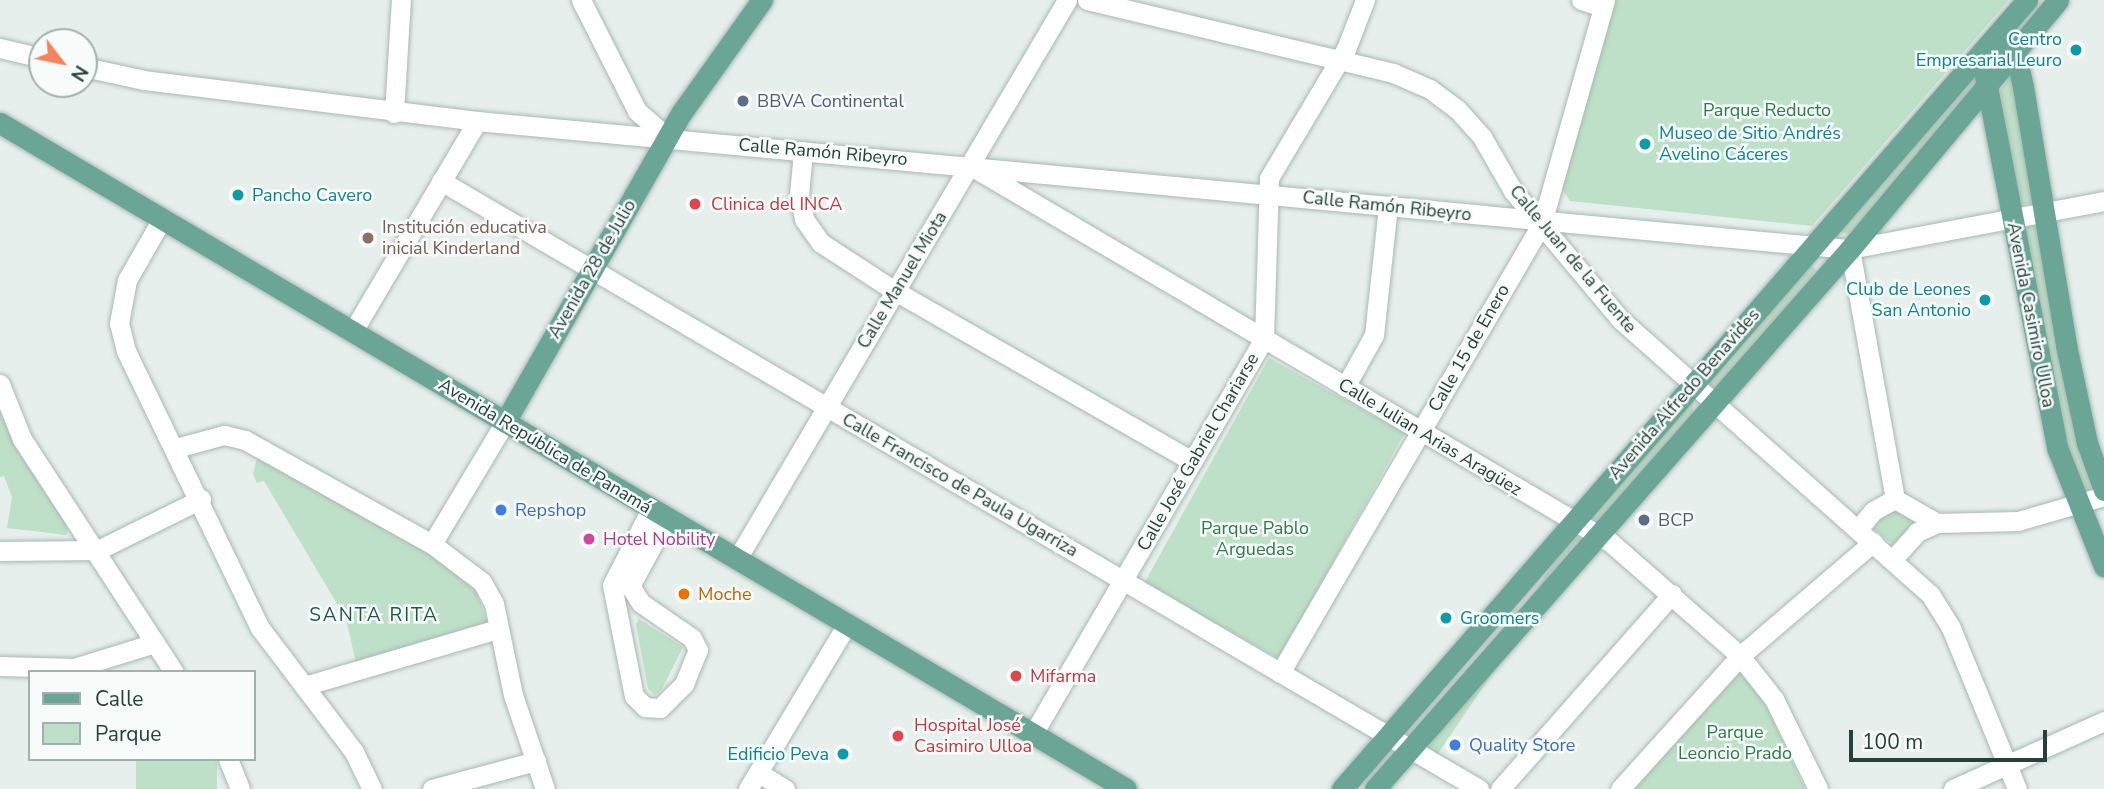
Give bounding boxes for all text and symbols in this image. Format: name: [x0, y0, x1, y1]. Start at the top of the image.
north arrow: [28, 28, 98, 98]
place label: Centro Empresarial Leuro: [1916, 29, 2062, 72]
marker: Centro Empresarial Leuro: [2068, 42, 2084, 58]
text: N: [64, 60, 94, 86]
place label: BBVA Continental: [757, 90, 904, 112]
marker: BBVA Continental: [735, 93, 751, 109]
park label: Parque Reducto: [1703, 99, 1831, 121]
place label: Museo de Sitio Andrés Avelino Cáceres: [1659, 123, 1841, 166]
street label: Calle Ramón Ribeyro: [738, 134, 908, 170]
marker: Museo de Sitio Andrés Avelino Cáceres: [1637, 136, 1653, 152]
street label: Calle Juan de la Fuente: [1505, 181, 1641, 337]
place label: Pancho Cavero: [252, 184, 372, 206]
street label: Calle Ramón Ribeyro: [1301, 186, 1473, 226]
marker: Pancho Cavero: [230, 187, 246, 203]
place label: Clinica del INCA: [711, 193, 842, 215]
marker: Clinica del INCA: [685, 194, 705, 214]
street label: Avenida 28 de Julio: [543, 196, 641, 342]
street label: Calle Manuel Miota: [853, 207, 951, 353]
place label: Institución educativa inicial Kinderland: [382, 217, 547, 260]
street label: Avenida Casimiro Ulloa: [2002, 220, 2060, 410]
marker: Institución educativa inicial Kinderland: [360, 230, 376, 246]
place label: Club de Leones San Antonio: [1846, 279, 1971, 322]
street label: Calle 15 de Enero: [1424, 280, 1514, 416]
marker: Club de Leones San Antonio: [1977, 292, 1993, 308]
street label: Avenida Alfredo Benavides: [1604, 304, 1764, 484]
street label: Calle José Gabriel Chariarse: [1132, 349, 1264, 555]
street label: Avenida República de Panamá: [435, 374, 655, 518]
street label: Calle Julian Arias Aragüez: [1334, 374, 1526, 500]
street label: Calle Francisco de Paula Ugarriza: [838, 408, 1082, 562]
place label: Repshop: [515, 499, 586, 521]
marker: Repshop: [493, 502, 509, 518]
place label: BCP: [1658, 509, 1694, 531]
marker: BCP: [1636, 512, 1652, 528]
park label: Parque Pablo Arguedas: [1201, 518, 1309, 560]
place label: Hotel Nobility: [603, 528, 716, 550]
marker: Hotel Nobility: [581, 531, 597, 547]
place label: Moche: [698, 583, 752, 605]
marker: Moche: [676, 586, 692, 602]
district label: SANTA RITA: [310, 605, 438, 627]
place label: Groomers: [1460, 607, 1539, 629]
marker: Groomers: [1438, 610, 1454, 626]
place label: Mifarma: [1030, 665, 1096, 687]
marker: Mifarma: [1008, 668, 1024, 684]
legend: [28, 670, 256, 761]
text: Calle: [95, 685, 143, 713]
place label: Hospital José Casimiro Ulloa: [914, 715, 1032, 758]
scale bar: [1852, 716, 2050, 760]
text: Parque: [95, 720, 162, 748]
park label: Parque Leoncio Prado: [1678, 722, 1792, 764]
marker: Hospital José Casimiro Ulloa: [888, 726, 908, 746]
text: 100 m: [1862, 728, 1923, 756]
place label: Quality Store: [1469, 734, 1575, 756]
marker: Quality Store: [1447, 737, 1463, 753]
place label: Edificio Peva: [728, 743, 829, 765]
marker: Edificio Peva: [835, 746, 851, 762]

